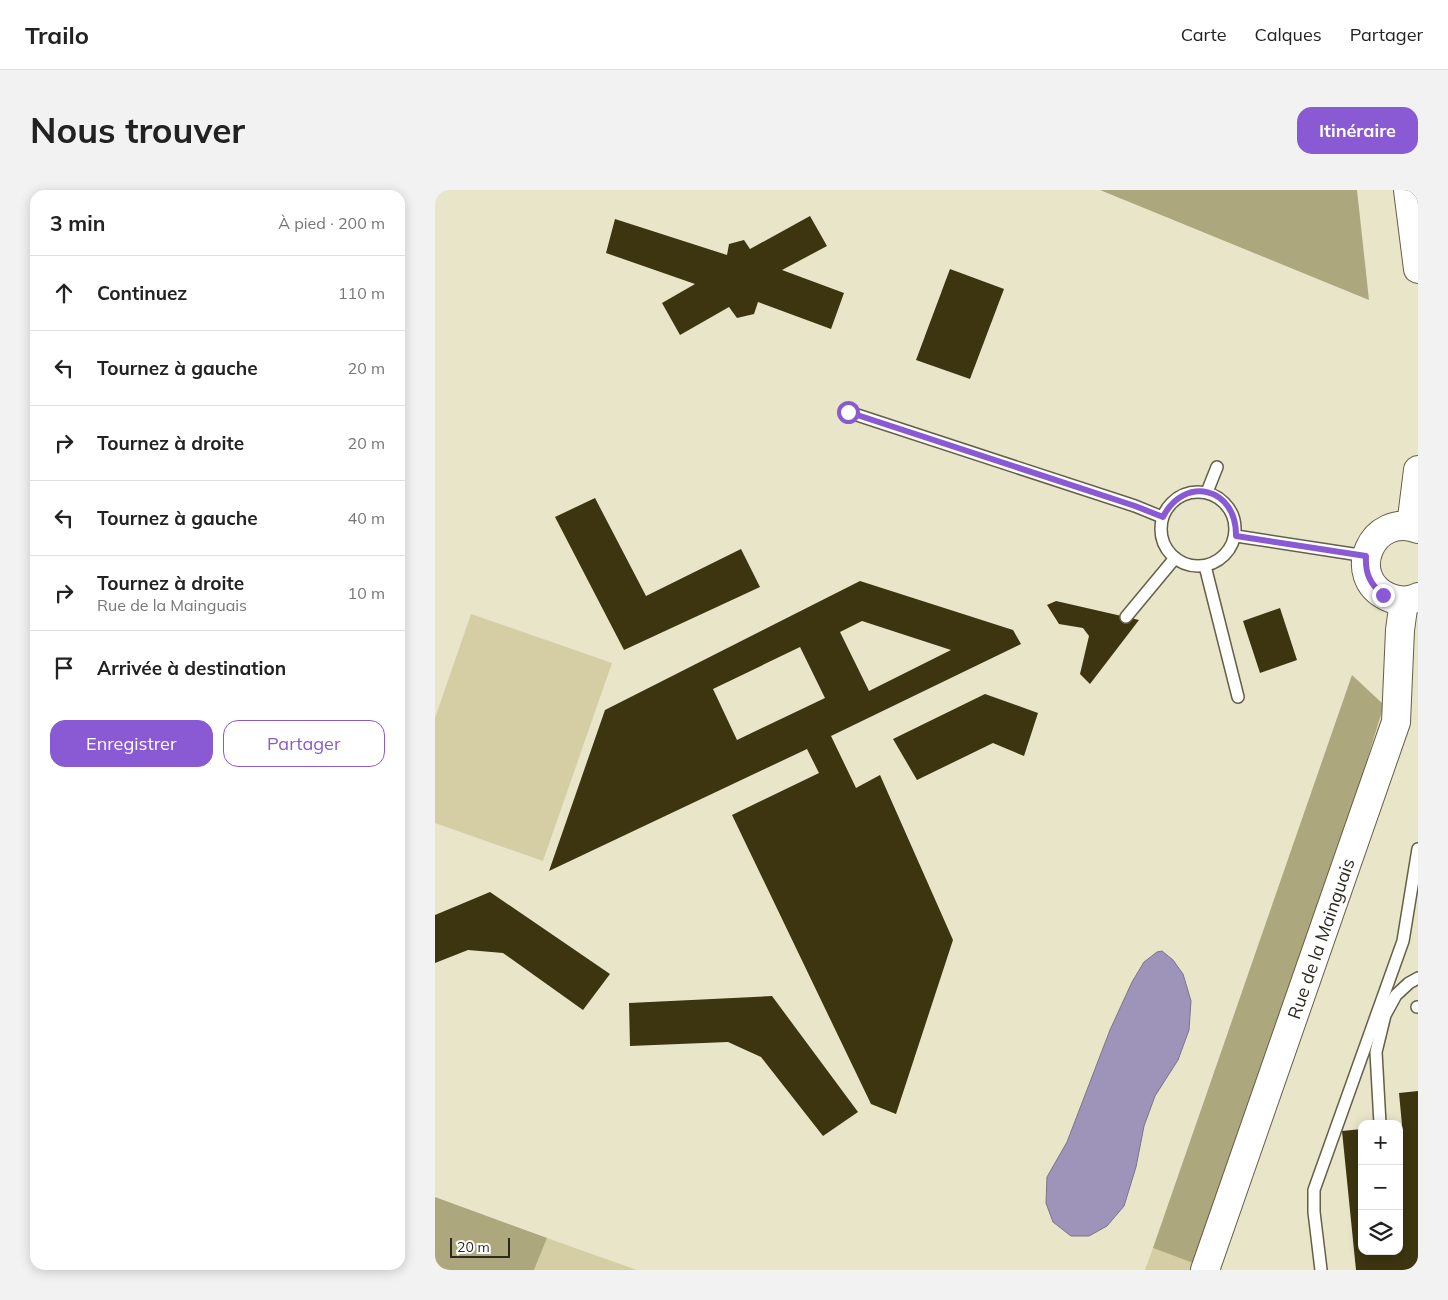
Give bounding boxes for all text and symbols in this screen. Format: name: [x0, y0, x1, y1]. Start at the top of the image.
text: Trailo: [25, 20, 89, 50]
text: Carte: [1181, 23, 1227, 46]
text: Calques: [1255, 23, 1322, 46]
text: Partager: [1350, 23, 1423, 46]
button: Itinéraire: [1297, 107, 1418, 154]
text: Nous trouver: [30, 108, 245, 152]
text: 3 min: [50, 210, 105, 236]
text: À pied · 200 m: [278, 213, 385, 233]
icon: ahead: [50, 279, 78, 307]
text: Continuez: [97, 281, 187, 305]
text: 110 m: [338, 283, 385, 303]
icon: left: [50, 354, 78, 382]
text: Tournez à gauche: [97, 356, 258, 380]
text: 20 m: [348, 358, 385, 378]
route start: [837, 401, 860, 424]
icon: right: [50, 429, 78, 457]
text: Tournez à droite: [97, 431, 244, 455]
text: 20 m: [348, 433, 385, 453]
icon: left: [50, 504, 78, 532]
text: Tournez à gauche: [97, 506, 258, 530]
text: 40 m: [348, 508, 385, 528]
text: Tournez à droite: [97, 571, 244, 595]
icon: right: [50, 579, 78, 607]
text: 10 m: [348, 583, 385, 603]
route end: [1372, 584, 1395, 607]
text: Rue de la Mainguais: [97, 595, 247, 615]
icon: arrive: [50, 654, 78, 682]
text: Arrivée à destination: [97, 656, 286, 680]
button: Enregistrer: [50, 720, 213, 767]
button: Partager: [223, 720, 385, 767]
street label: Rue de la Mainguais: [1282, 855, 1359, 1022]
map controls: [1358, 1120, 1403, 1255]
button: +: [1358, 1120, 1403, 1165]
button: −: [1358, 1165, 1403, 1210]
button: layers: [1358, 1210, 1403, 1255]
scale bar: [450, 1235, 510, 1258]
text: 20 m: [457, 1238, 490, 1256]

